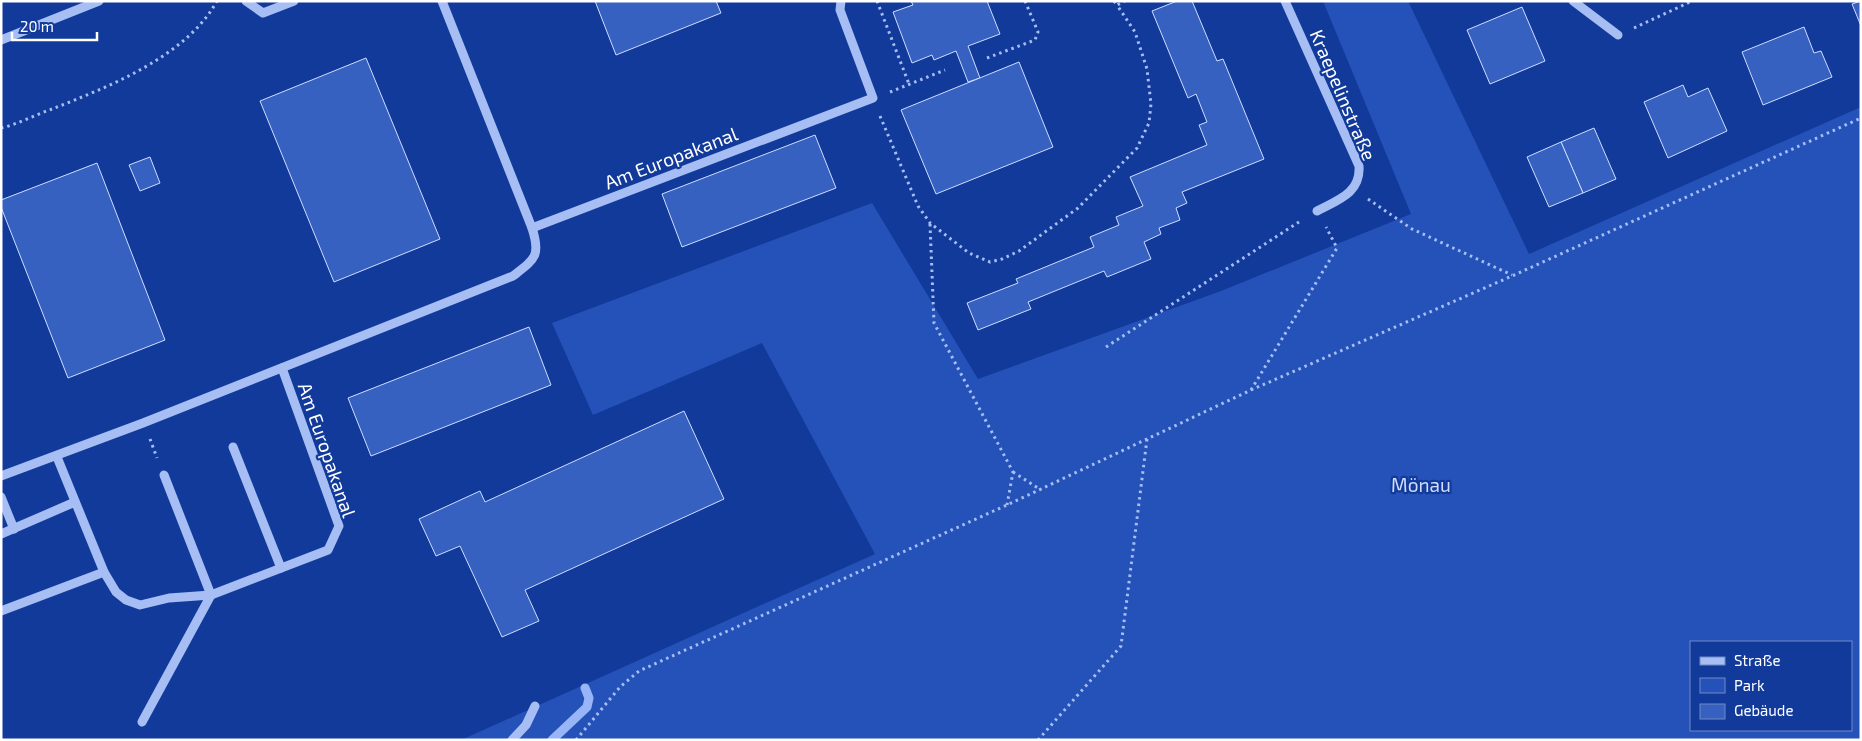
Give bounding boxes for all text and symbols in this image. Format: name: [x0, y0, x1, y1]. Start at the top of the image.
scale bar: [12, 10, 98, 42]
text: 20 m: [20, 17, 54, 35]
street label: Kraepelinstraße: [1306, 26, 1381, 164]
street label: Am Europakanal: [601, 121, 741, 194]
street label: Am Europakanal: [294, 379, 361, 521]
park label: Mönau: [1391, 473, 1451, 496]
legend: [1690, 641, 1852, 731]
text: Straße: [1734, 651, 1780, 669]
text: Park: [1734, 676, 1765, 694]
text: Gebäude: [1734, 701, 1793, 719]

